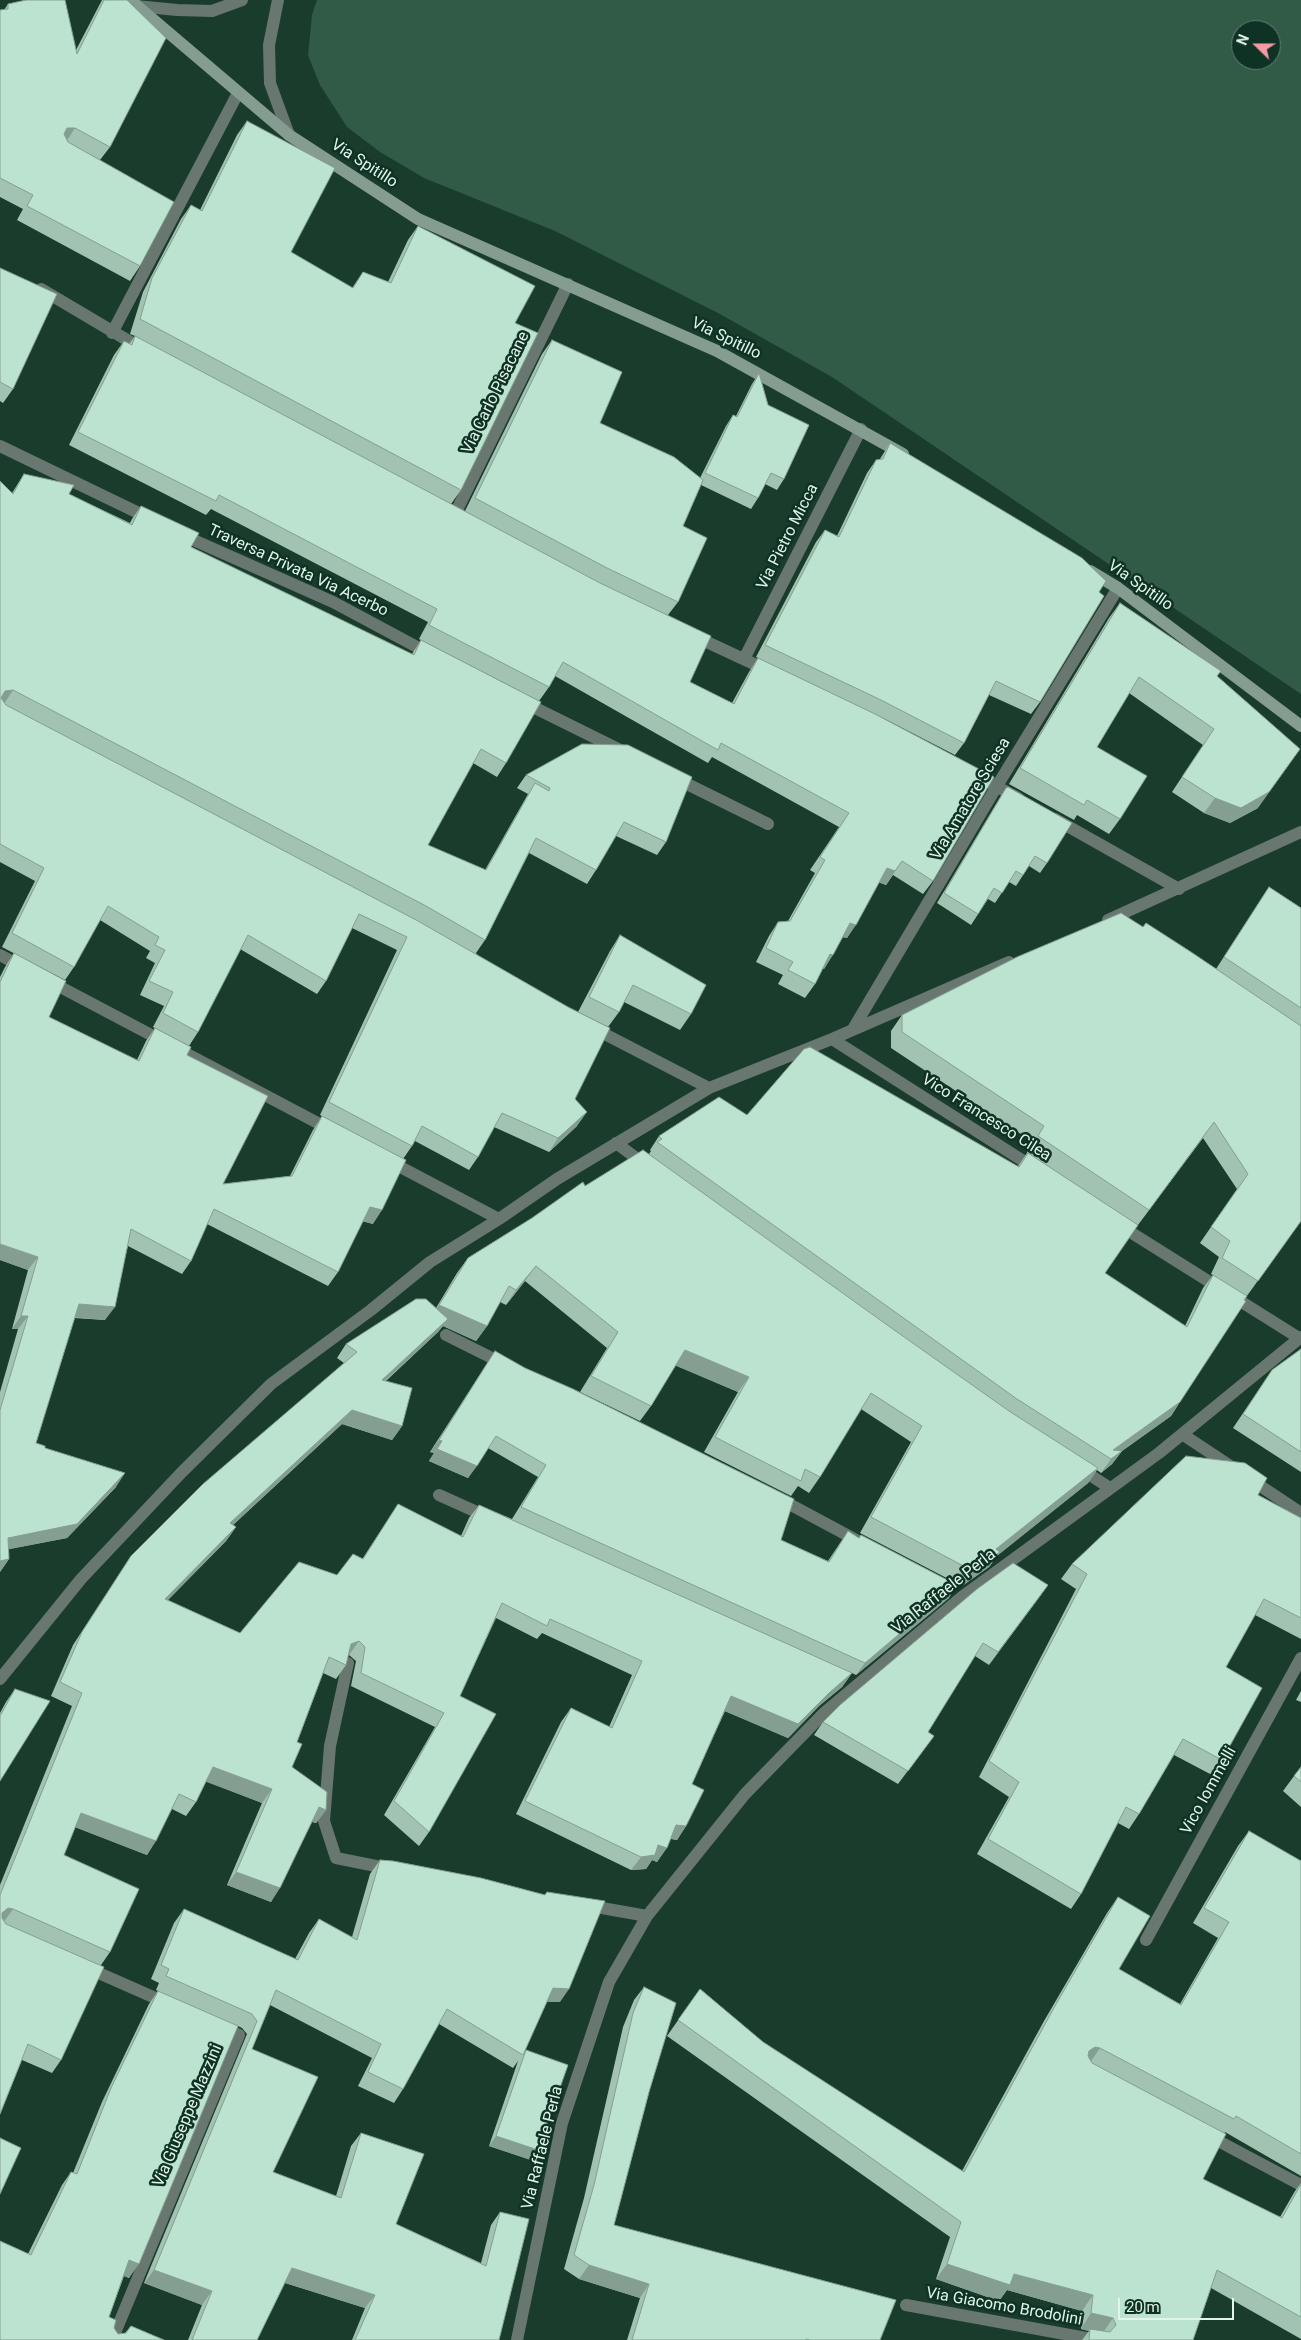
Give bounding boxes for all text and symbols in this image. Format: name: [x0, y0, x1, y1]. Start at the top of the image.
north arrow: [1231, 20, 1281, 70]
text: N: [1234, 32, 1252, 47]
street label: Via Spitillo: [327, 135, 401, 193]
street label: Via Spitillo: [688, 314, 764, 364]
street label: Via Carlo Pisacane: [458, 329, 534, 457]
street label: Via Pietro Micca: [753, 481, 823, 593]
street label: Traversa Privata Via Acerbo: [205, 521, 391, 621]
street label: Via Spitillo: [1104, 557, 1176, 615]
street label: Via Amatore Sciesa: [927, 734, 1015, 864]
street label: Vico Francesco Cilea: [918, 1070, 1054, 1166]
street label: Via Raffaele Perla: [888, 1546, 1000, 1638]
street label: Vico Iommelli: [1177, 1744, 1241, 1838]
street label: Via Giuseppe Mazzini: [149, 2042, 227, 2190]
street label: Via Raffaele Perla: [518, 2084, 568, 2212]
street label: Via Giacomo Brodolini: [925, 2284, 1083, 2330]
scale bar: [1121, 2288, 1237, 2320]
text: 20 m: [1126, 2298, 1160, 2316]

